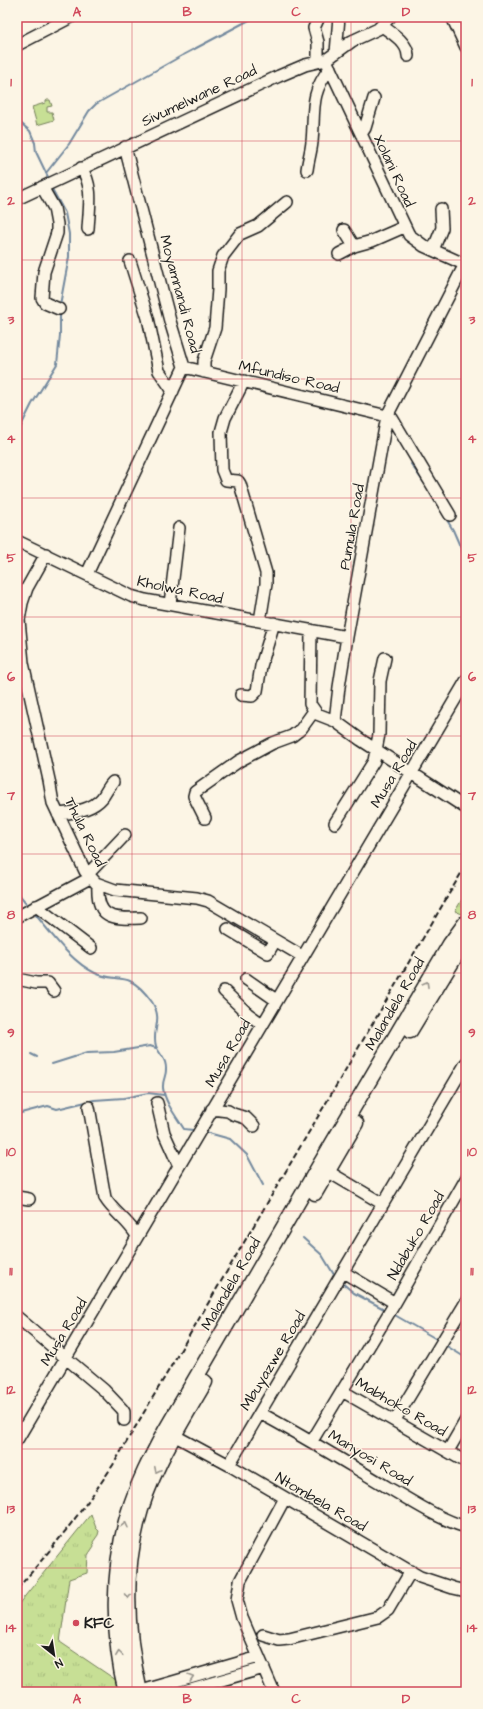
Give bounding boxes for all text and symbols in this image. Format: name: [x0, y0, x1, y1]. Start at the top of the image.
text: A: [73, 3, 82, 21]
text: B: [182, 3, 192, 21]
text: C: [291, 3, 301, 21]
text: D: [402, 3, 411, 21]
street label: Sivumelwane Road: [138, 60, 260, 132]
text: 1: [10, 73, 12, 91]
text: 1: [471, 73, 473, 91]
street label: Xolani Road: [368, 131, 420, 211]
text: 2: [6, 192, 15, 210]
text: 2: [467, 192, 476, 210]
street label: Moyamnandi Road: [153, 233, 206, 356]
text: 3: [7, 311, 15, 329]
text: 3: [468, 311, 476, 329]
street label: Mfundiso Road: [237, 355, 342, 399]
text: 4: [7, 430, 16, 448]
text: 4: [468, 430, 477, 448]
street label: Pumula Road: [334, 482, 370, 572]
text: 5: [6, 549, 16, 567]
text: 5: [467, 549, 477, 567]
street label: Kholwa Road: [135, 571, 225, 609]
text: 6: [7, 668, 16, 686]
text: 6: [468, 668, 477, 686]
street label: Musa Road: [366, 736, 423, 812]
text: 7: [6, 787, 16, 805]
text: 7: [467, 787, 477, 805]
street label: Thula Road: [59, 794, 111, 871]
text: 8: [7, 906, 16, 924]
text: 8: [468, 906, 477, 924]
street label: Malandela Road: [360, 954, 430, 1054]
one-way arrow: [422, 981, 429, 988]
street label: Musa Road: [200, 1015, 256, 1091]
text: 9: [7, 1024, 15, 1042]
text: 9: [468, 1024, 476, 1042]
text: 10: [6, 1143, 17, 1161]
text: 10: [467, 1143, 478, 1161]
street label: Ndabuko Road: [382, 1188, 450, 1284]
street label: Malandela Road: [196, 1234, 266, 1334]
text: 11: [9, 1262, 13, 1280]
text: 11: [470, 1262, 474, 1280]
street label: Musa Road: [36, 1294, 93, 1370]
street label: Mbuyazwe Road: [235, 1307, 312, 1415]
street label: Mabhoko Road: [351, 1372, 451, 1442]
text: 12: [6, 1381, 16, 1399]
text: 12: [467, 1381, 477, 1399]
street label: Manyosi Road: [324, 1425, 416, 1492]
one-way arrow: [154, 1466, 162, 1474]
street label: Ntombela Road: [271, 1467, 371, 1537]
text: 13: [7, 1500, 16, 1518]
text: 13: [468, 1500, 477, 1518]
one-way arrow: [121, 1521, 129, 1528]
one-way arrow: [124, 1593, 132, 1599]
place label: KFC: [84, 1613, 114, 1634]
marker: KFC: [71, 1618, 81, 1628]
text: 14: [6, 1619, 16, 1637]
text: 14: [467, 1619, 477, 1637]
north arrow: [34, 1635, 74, 1675]
one-way arrow: [115, 1651, 124, 1657]
text: N: [52, 1655, 65, 1671]
one-way arrow: [187, 1673, 194, 1682]
text: A: [73, 1690, 82, 1708]
text: B: [182, 1690, 192, 1708]
text: C: [291, 1690, 301, 1708]
text: D: [402, 1690, 411, 1708]

